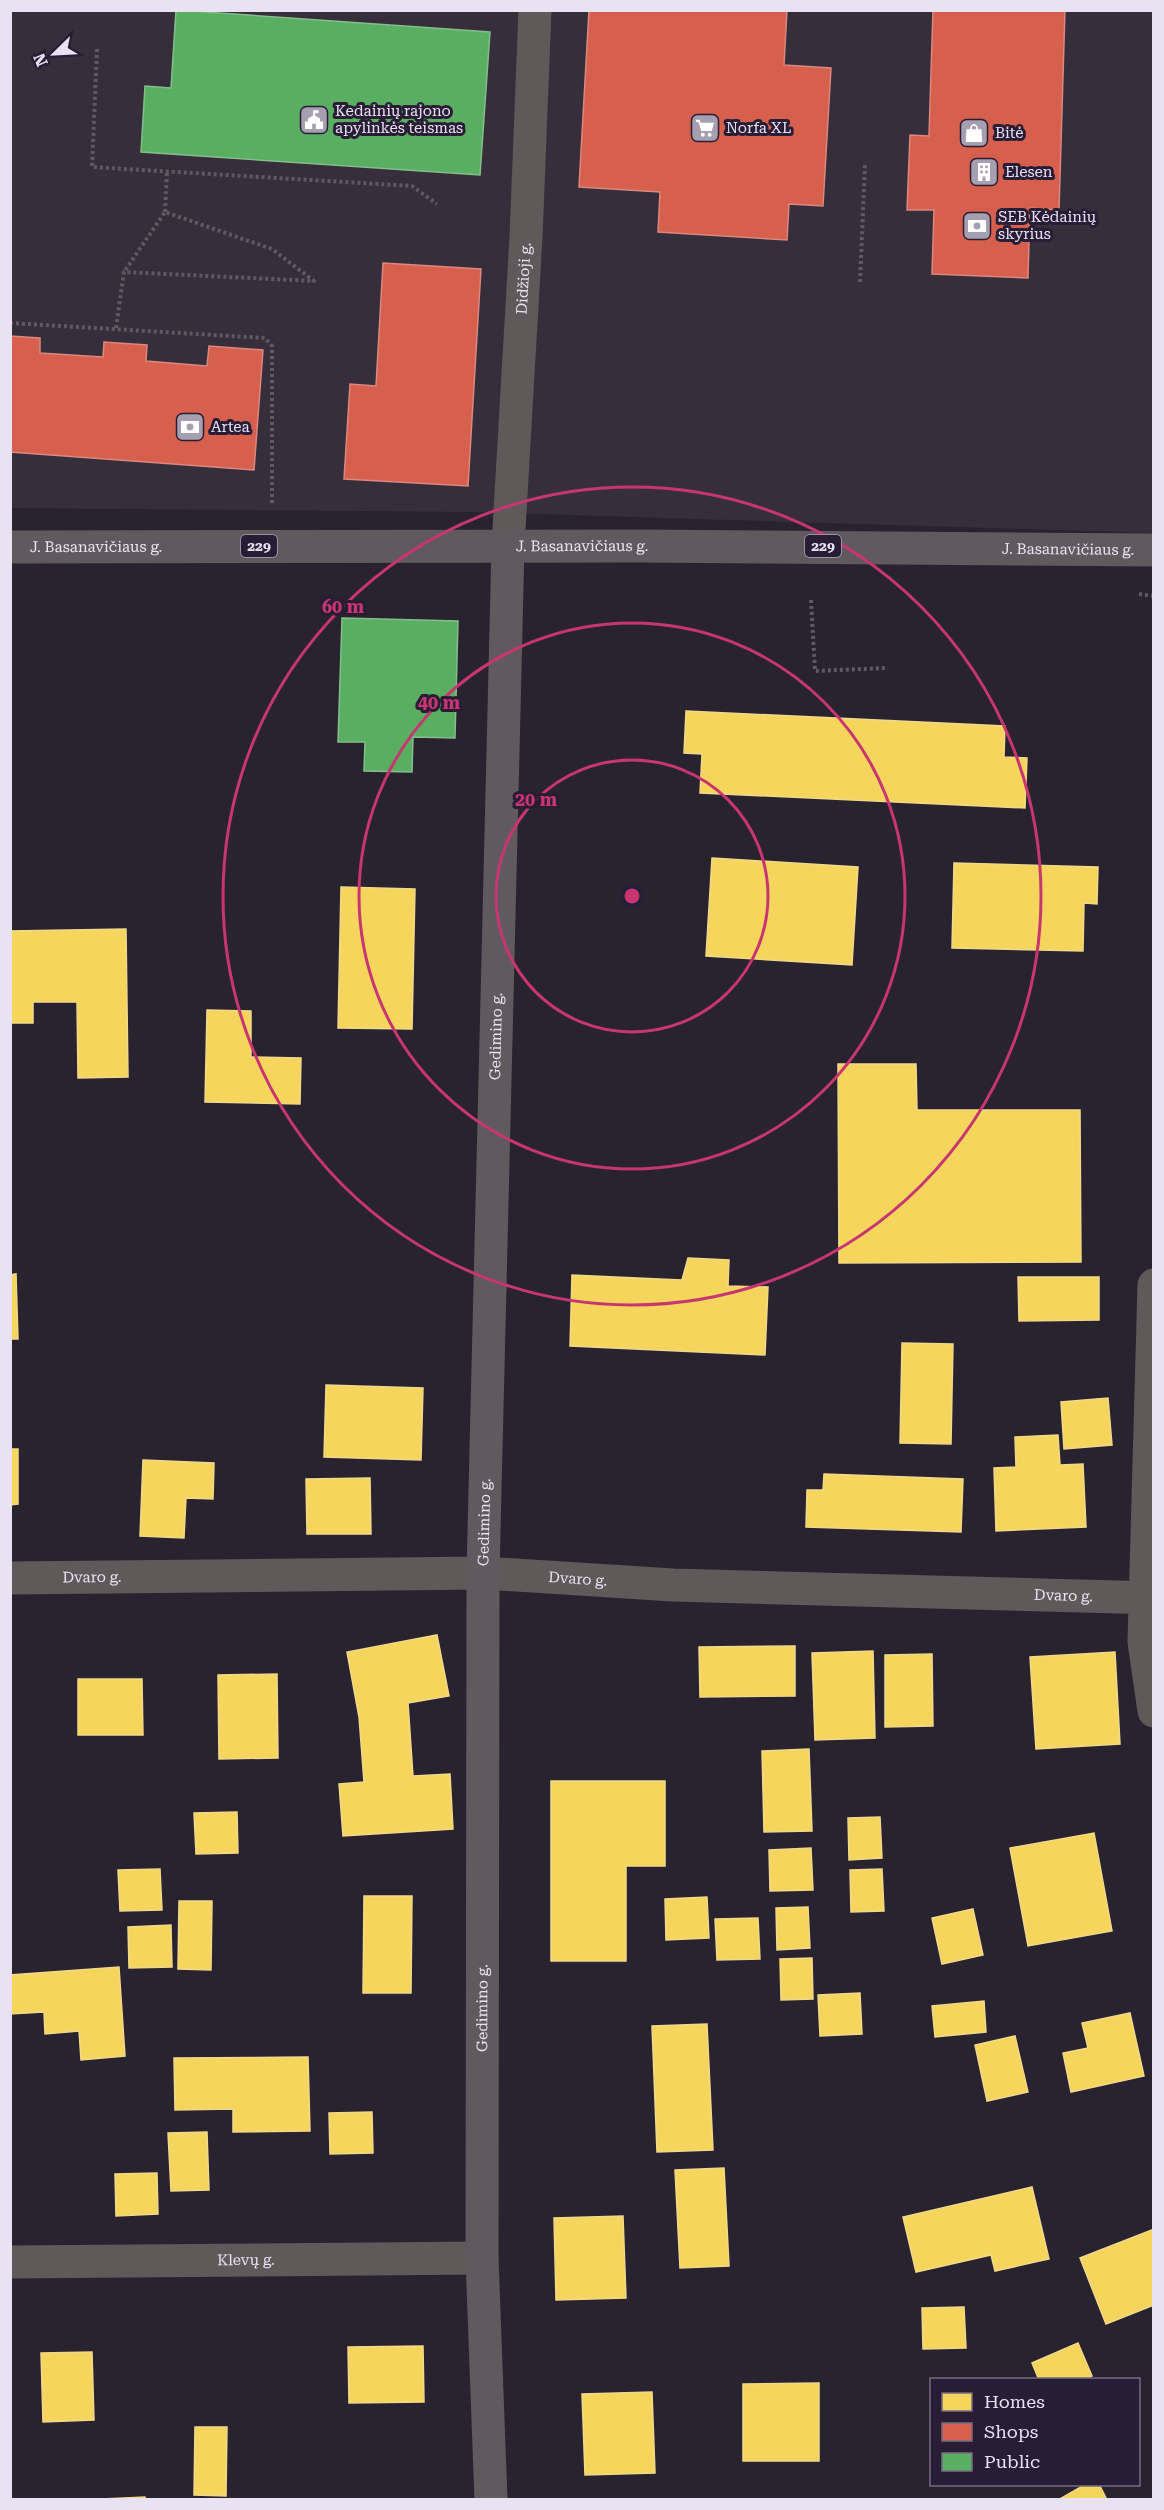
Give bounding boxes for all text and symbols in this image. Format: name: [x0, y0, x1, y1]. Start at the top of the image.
north arrow: [24, 24, 84, 84]
text: N: [30, 50, 52, 69]
place label: Kedainių rajono apylinkės teismas: [335, 102, 463, 137]
public building icon: Kedainių rajono apylinkės teismas: [298, 104, 330, 136]
supermarket icon: Norfa XL: [689, 112, 721, 144]
shop icon: Bitė: [958, 117, 990, 149]
place label: Norfa XL: [726, 119, 791, 137]
place label: Bitė: [995, 124, 1024, 142]
building icon: Elesen: [968, 156, 1000, 188]
place label: Elesen: [1005, 163, 1053, 181]
place label: SEB Kėdainių skyrius: [998, 208, 1097, 243]
bank icon: SEB Kėdainių skyrius: [961, 210, 993, 242]
street label: Didžioji g.: [513, 242, 535, 315]
bank icon: Artea: [174, 411, 206, 443]
place label: Artea: [211, 418, 250, 436]
road number: 229: [241, 535, 277, 557]
road number: 229: [805, 535, 841, 557]
street label: J. Basanavičiaus g.: [516, 537, 648, 555]
street label: J. Basanavičiaus g.: [30, 538, 162, 556]
street label: J. Basanavičiaus g.: [1002, 540, 1134, 559]
text: 60 m: [322, 596, 365, 617]
text: 40 m: [418, 692, 461, 713]
text: 20 m: [515, 789, 558, 810]
centre of rings: [622, 886, 642, 906]
street label: Gedimino g.: [486, 992, 506, 1080]
street label: Gedimino g.: [474, 1478, 494, 1566]
street label: Dvaro g.: [62, 1568, 122, 1586]
street label: Dvaro g.: [548, 1568, 608, 1590]
street label: Dvaro g.: [1034, 1586, 1093, 1605]
street label: Gedimino g.: [473, 1964, 491, 2052]
street label: Klevų g.: [217, 2251, 275, 2269]
legend: [930, 2378, 1140, 2486]
text: Homes: [984, 2391, 1045, 2412]
text: Shops: [984, 2421, 1038, 2442]
text: Public: [984, 2451, 1040, 2472]

